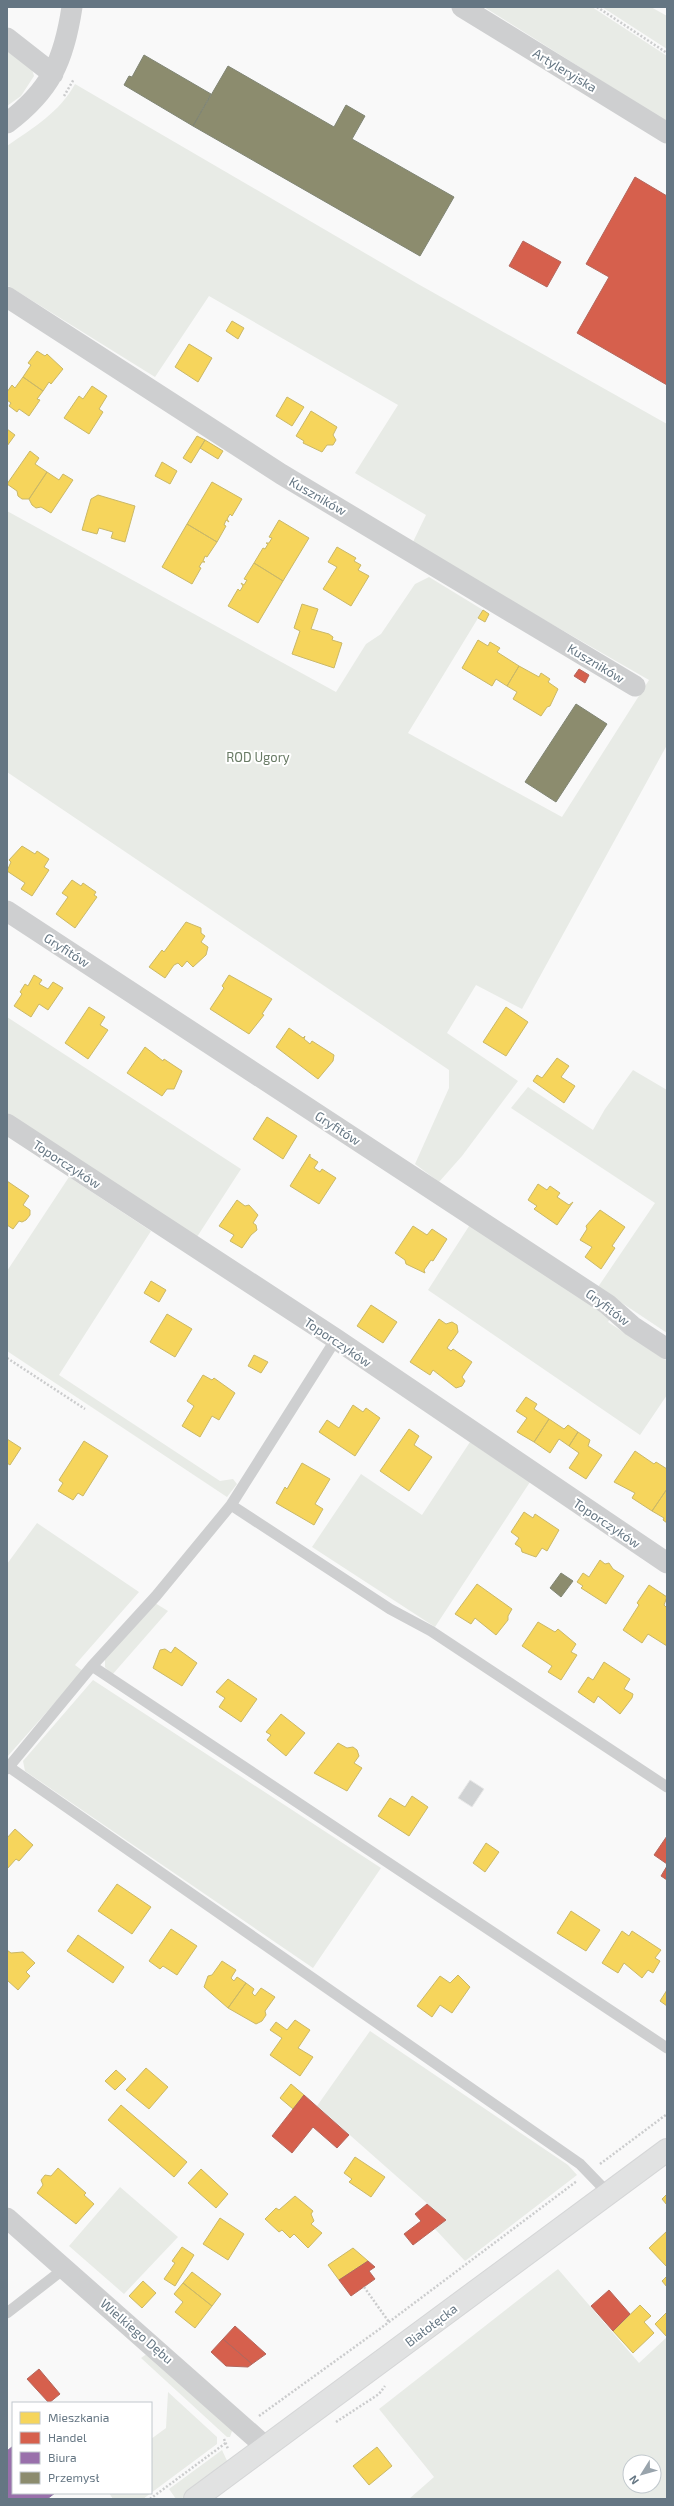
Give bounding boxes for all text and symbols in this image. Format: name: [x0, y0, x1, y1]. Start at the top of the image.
street label: Artyleryjska: [530, 45, 600, 95]
street label: Kuszników: [286, 473, 350, 519]
street label: Kuszników: [565, 640, 628, 686]
park label: ROD Ugory: [226, 749, 290, 765]
street label: Gryfitów: [41, 929, 93, 971]
street label: Gryfitów: [312, 1107, 364, 1149]
street label: Toporczyków: [30, 1136, 104, 1192]
street label: Gryfitów: [583, 1285, 633, 1329]
street label: Toporczyków: [301, 1314, 375, 1371]
street label: Toporczyków: [570, 1495, 644, 1552]
street label: Wielkiego Dębu: [97, 2295, 177, 2367]
street label: Białołęcka: [402, 2300, 460, 2350]
legend: [12, 2402, 152, 2494]
text: Mieszkania: [48, 2410, 109, 2424]
text: Handel: [48, 2430, 87, 2444]
text: Biura: [48, 2450, 77, 2464]
north arrow: [622, 2454, 662, 2494]
text: Przemysł: [48, 2470, 99, 2484]
text: N: [626, 2473, 641, 2487]

